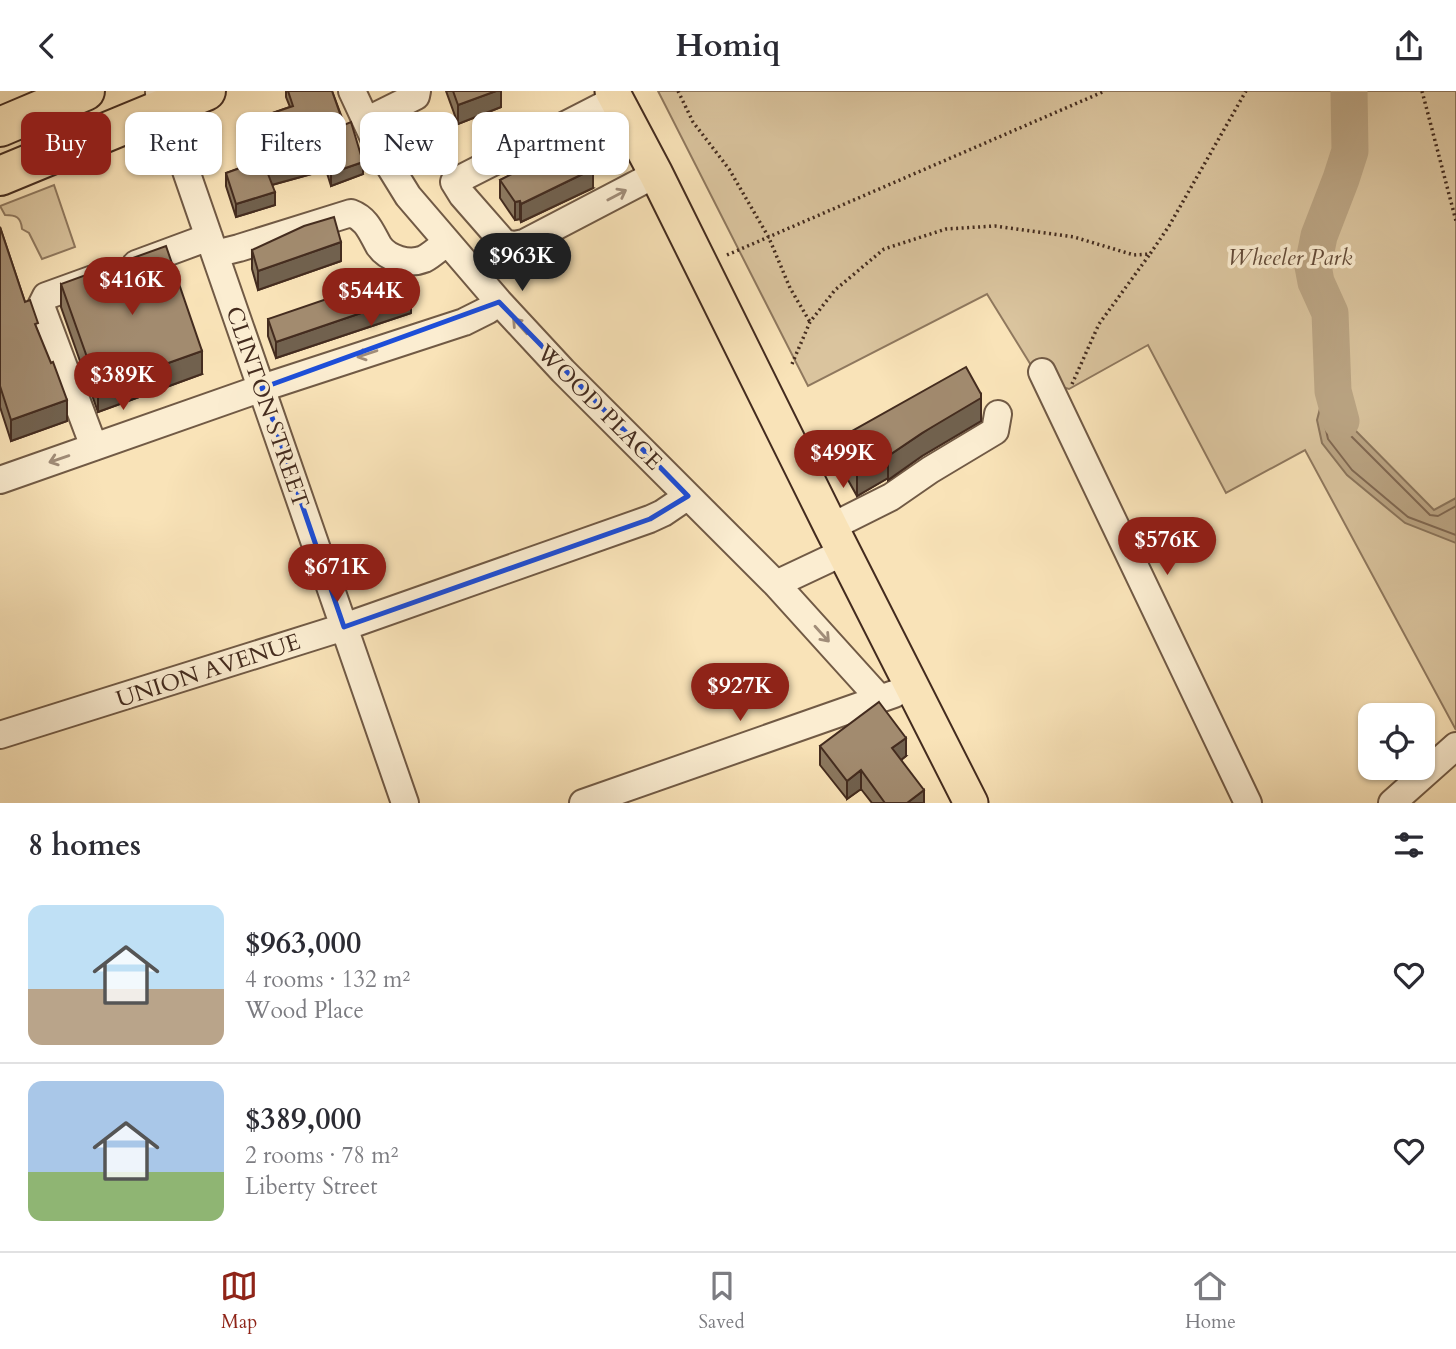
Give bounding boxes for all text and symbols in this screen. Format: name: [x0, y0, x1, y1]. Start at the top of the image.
text: Homiq: [676, 24, 780, 68]
icon: back: [28, 27, 66, 65]
icon: share: [1390, 27, 1428, 65]
chip: Buy: [21, 112, 111, 175]
chip: Rent: [125, 112, 222, 175]
chip: Filters: [236, 112, 346, 175]
chip: New: [360, 112, 458, 175]
chip: Apartment: [472, 112, 629, 175]
one-way arrow: [606, 187, 627, 201]
pin: $963K: [473, 233, 571, 293]
text: $963K: [489, 240, 555, 271]
park label: Wheeler Park: [1228, 242, 1353, 273]
pin: $416K: [83, 257, 181, 317]
text: $416K: [99, 264, 165, 295]
pin: $544K: [322, 268, 420, 328]
text: $544K: [338, 275, 404, 306]
street label: CLINTON STREET: [219, 302, 317, 512]
one-way arrow: [512, 317, 528, 335]
street label: WOOD PLACE: [529, 337, 669, 477]
one-way arrow: [357, 348, 379, 361]
pin: $389K: [74, 353, 172, 412]
text: $389K: [90, 359, 156, 390]
pin: $499K: [794, 431, 892, 490]
text: $499K: [810, 437, 876, 468]
one-way arrow: [48, 454, 70, 466]
pin: $576K: [1118, 517, 1216, 577]
text: $576K: [1134, 524, 1200, 555]
pin: $671K: [288, 545, 386, 604]
text: $671K: [304, 551, 370, 582]
one-way arrow: [813, 625, 830, 642]
street label: UNION AVENUE: [112, 626, 304, 715]
pin: $927K: [691, 663, 789, 723]
text: $927K: [707, 670, 773, 701]
map controls: [1358, 703, 1435, 780]
button: locate: [1358, 703, 1435, 780]
text: 8 homes: [28, 825, 141, 866]
icon: filters: [1390, 826, 1428, 864]
text: $963,000: [245, 923, 361, 964]
icon: home: [84, 933, 168, 1017]
icon: heart: [1390, 956, 1428, 994]
text: 4 rooms · 132 m²: [245, 964, 410, 995]
text: Wood Place: [245, 995, 364, 1026]
text: $389,000: [245, 1099, 361, 1140]
icon: home: [84, 1109, 168, 1193]
icon: heart: [1390, 1132, 1428, 1170]
text: 2 rooms · 78 m²: [245, 1140, 398, 1171]
text: Liberty Street: [245, 1171, 378, 1202]
tab: Map: [220, 1267, 258, 1335]
tab: Saved: [699, 1267, 745, 1335]
tab: Home: [1185, 1267, 1236, 1335]

